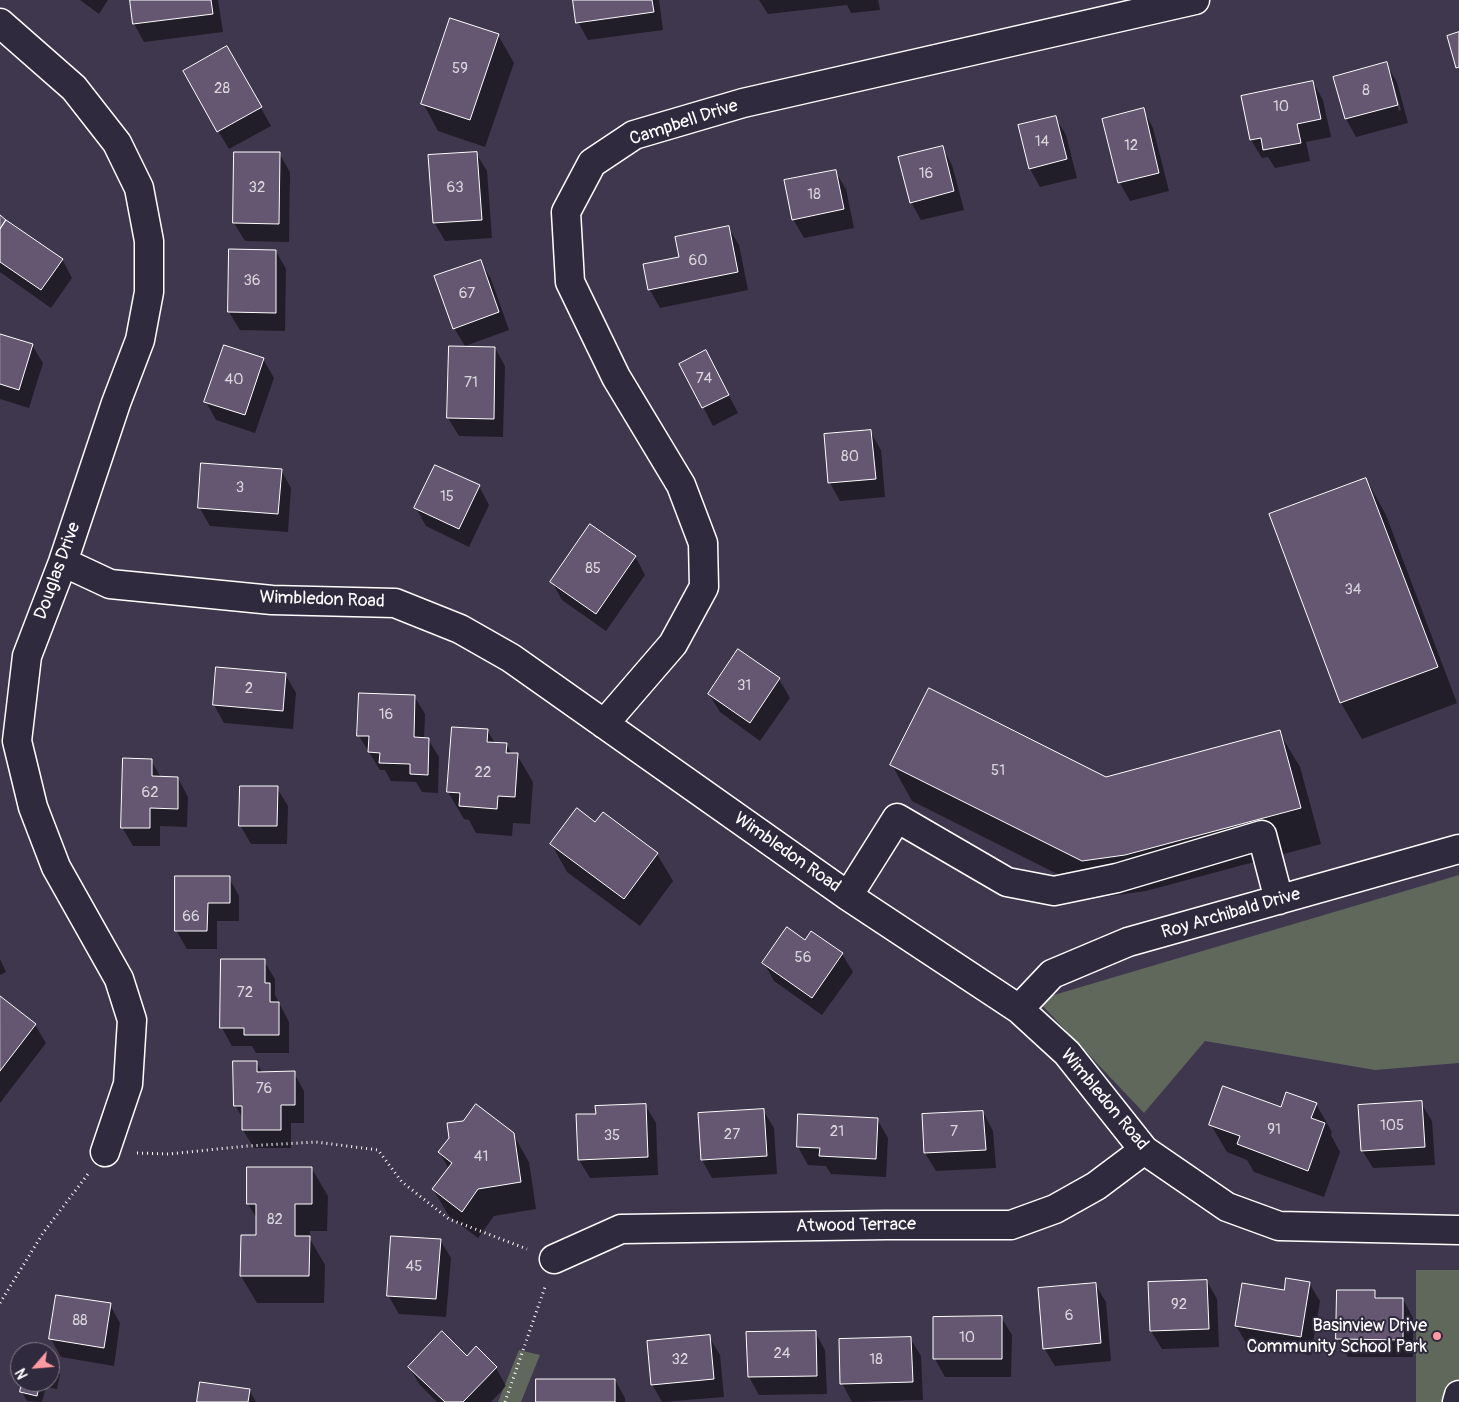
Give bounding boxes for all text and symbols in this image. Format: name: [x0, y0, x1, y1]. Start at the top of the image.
house number: 59: [452, 60, 468, 78]
house number: 28: [214, 80, 230, 98]
house number: 8: [1362, 82, 1370, 100]
street label: Campbell Drive: [627, 95, 741, 151]
house number: 10: [1273, 98, 1289, 116]
house number: 14: [1035, 133, 1049, 151]
house number: 12: [1124, 137, 1138, 155]
house number: 16: [919, 165, 933, 183]
house number: 32: [249, 179, 265, 197]
house number: 63: [446, 179, 464, 197]
house number: 18: [807, 186, 821, 204]
house number: 60: [689, 252, 707, 270]
house number: 36: [243, 272, 261, 290]
house number: 67: [459, 285, 475, 303]
house number: 74: [696, 370, 712, 388]
house number: 40: [225, 371, 243, 389]
house number: 71: [464, 374, 478, 392]
house number: 80: [841, 448, 859, 466]
house number: 3: [236, 479, 244, 497]
house number: 15: [440, 488, 454, 506]
street label: Douglas Drive: [30, 519, 86, 623]
house number: 85: [585, 560, 601, 578]
house number: 34: [1344, 581, 1362, 599]
street label: Wimbledon Road: [259, 587, 385, 613]
house number: 31: [737, 677, 751, 695]
house number: 2: [245, 680, 253, 698]
house number: 16: [379, 706, 393, 724]
house number: 51: [991, 762, 1005, 780]
house number: 22: [475, 764, 491, 782]
house number: 62: [141, 784, 159, 802]
street label: Wimbledon Road: [729, 808, 845, 898]
street label: Roy Archibald Drive: [1159, 884, 1303, 944]
house number: 66: [182, 908, 200, 926]
house number: 56: [795, 949, 811, 967]
house number: 72: [237, 984, 253, 1002]
street label: Wimbledon Road: [1055, 1045, 1153, 1155]
house number: 76: [256, 1080, 272, 1098]
house number: 105: [1380, 1117, 1404, 1135]
house number: 91: [1267, 1121, 1281, 1139]
house number: 21: [830, 1123, 844, 1141]
house number: 7: [950, 1123, 958, 1141]
house number: 27: [724, 1126, 740, 1144]
house number: 35: [604, 1127, 620, 1145]
house number: 41: [474, 1148, 488, 1166]
house number: 82: [267, 1211, 283, 1229]
street label: Atwood Terrace: [796, 1214, 916, 1238]
house number: 45: [406, 1258, 422, 1276]
house number: 92: [1171, 1296, 1187, 1314]
house number: 6: [1065, 1307, 1073, 1325]
house number: 88: [72, 1312, 88, 1330]
place label: Basinview Drive Community School Park: [1246, 1315, 1427, 1358]
house number: 10: [959, 1329, 975, 1347]
marker: Basinview Drive Community School Park: [1431, 1330, 1443, 1342]
north arrow: [10, 1342, 60, 1392]
house number: 24: [773, 1345, 791, 1363]
house number: 32: [672, 1351, 688, 1369]
house number: 18: [869, 1351, 883, 1369]
text: N: [12, 1366, 32, 1382]

